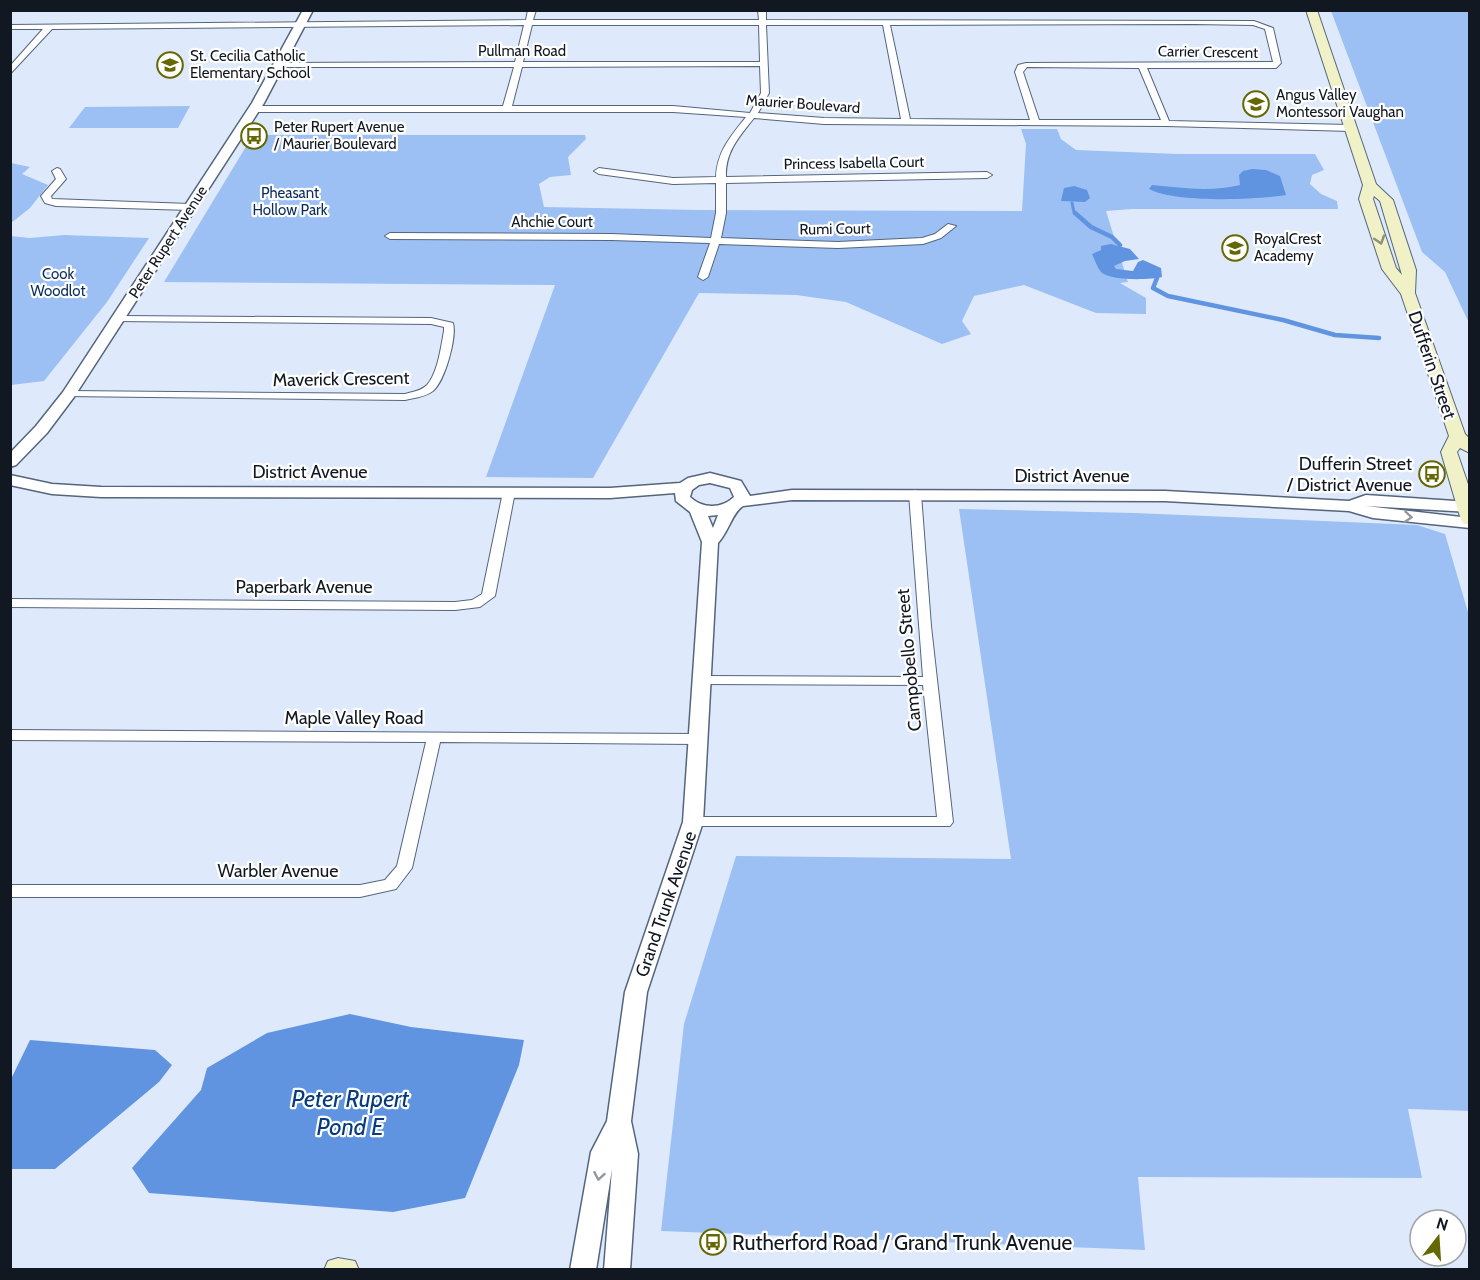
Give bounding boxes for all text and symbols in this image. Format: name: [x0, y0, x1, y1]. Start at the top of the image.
street label: Pullman Road: [478, 42, 566, 60]
street label: Carrier Crescent: [1158, 42, 1258, 62]
place label: St. Cecilia Catholic Elementary School: [190, 47, 311, 82]
school or university icon: St. Cecilia Catholic Elementary School: [155, 50, 185, 80]
place label: Angus Valley Montessori Vaughan: [1276, 86, 1404, 121]
school or university icon: Angus Valley Montessori Vaughan: [1241, 89, 1271, 119]
street label: Maurier Boulevard: [745, 91, 861, 117]
place label: Peter Rupert Avenue / Maurier Boulevard: [273, 118, 405, 153]
bus stop icon: Peter Rupert Avenue / Maurier Boulevard: [239, 121, 269, 151]
street label: Princess Isabella Court: [784, 153, 924, 173]
street label: Peter Rupert Avenue: [125, 182, 211, 302]
park label: Pheasant Hollow Park: [252, 184, 328, 219]
street label: Ahchie Court: [511, 213, 593, 231]
street label: Rumi Court: [799, 219, 871, 239]
place label: RoyalCrest Academy: [1254, 230, 1321, 265]
school or university icon: RoyalCrest Academy: [1220, 233, 1250, 263]
one-way arrow: [1372, 235, 1385, 245]
park label: Cook Woodlot: [30, 265, 86, 300]
street label: Dufferin Street: [1403, 308, 1461, 422]
street label: Maverick Crescent: [272, 367, 410, 391]
place label: Dufferin Street / District Avenue: [1286, 453, 1412, 496]
bus stop icon: Dufferin Street / District Avenue: [1417, 459, 1447, 489]
street label: District Avenue: [252, 461, 368, 483]
street label: District Avenue: [1014, 465, 1130, 487]
one-way arrow: [1404, 510, 1413, 523]
street label: Paperbark Avenue: [235, 576, 373, 598]
street label: Campobello Street: [892, 588, 926, 732]
street label: Maple Valley Road: [284, 707, 424, 729]
street label: Grand Trunk Avenue: [631, 828, 701, 980]
street label: Warbler Avenue: [218, 860, 338, 882]
water label: Peter Rupert Pond E: [291, 1084, 409, 1141]
one-way arrow: [593, 1170, 606, 1180]
north arrow: [1408, 1208, 1468, 1268]
text: N: [1434, 1213, 1450, 1235]
bus stop icon: Rutherford Road / Grand Trunk Avenue: [698, 1227, 728, 1257]
place label: Rutherford Road / Grand Trunk Avenue: [732, 1230, 1072, 1255]

